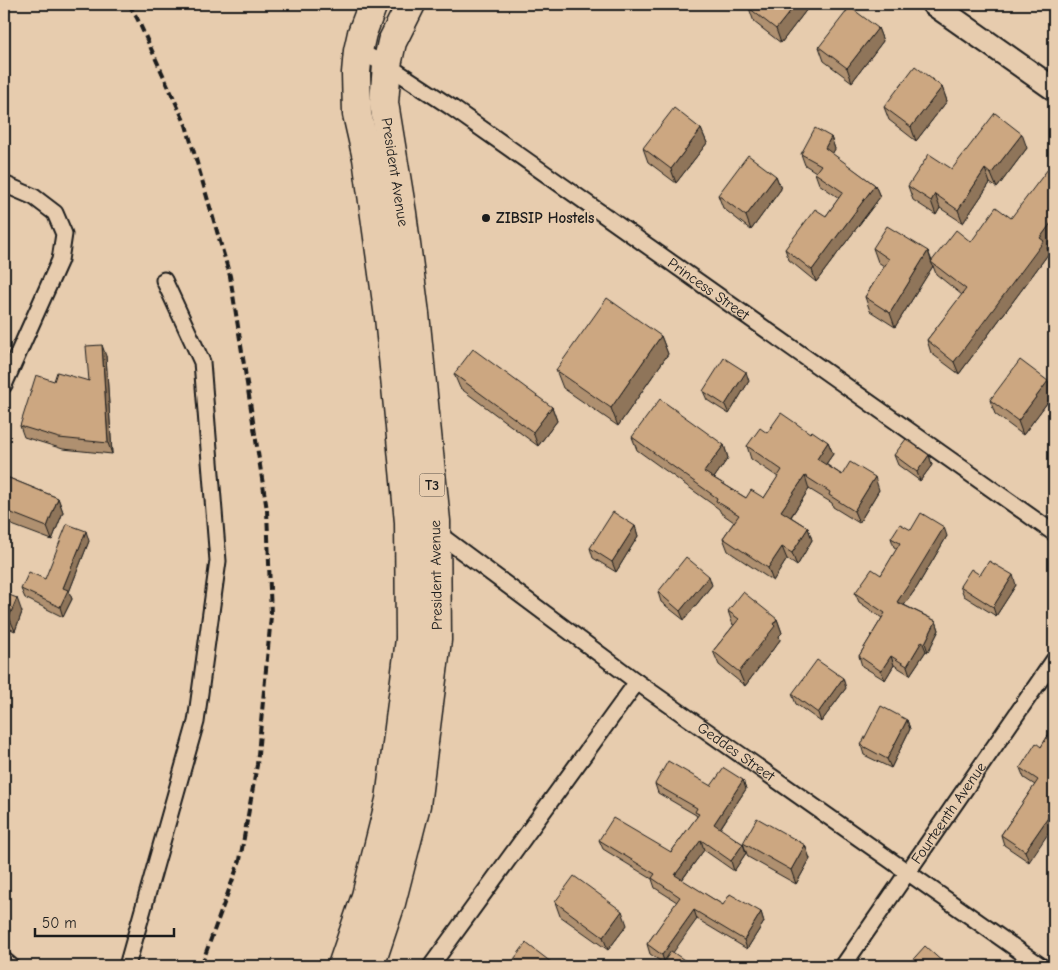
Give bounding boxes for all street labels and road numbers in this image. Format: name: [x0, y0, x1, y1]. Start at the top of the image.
street label: President Avenue: [378, 116, 413, 228]
street label: Princess Street: [664, 254, 753, 324]
road number: T3: [420, 474, 444, 496]
street label: President Avenue: [426, 519, 446, 630]
street label: Geddes Street: [694, 718, 779, 785]
street label: Fourteenth Avenue: [907, 758, 990, 867]

